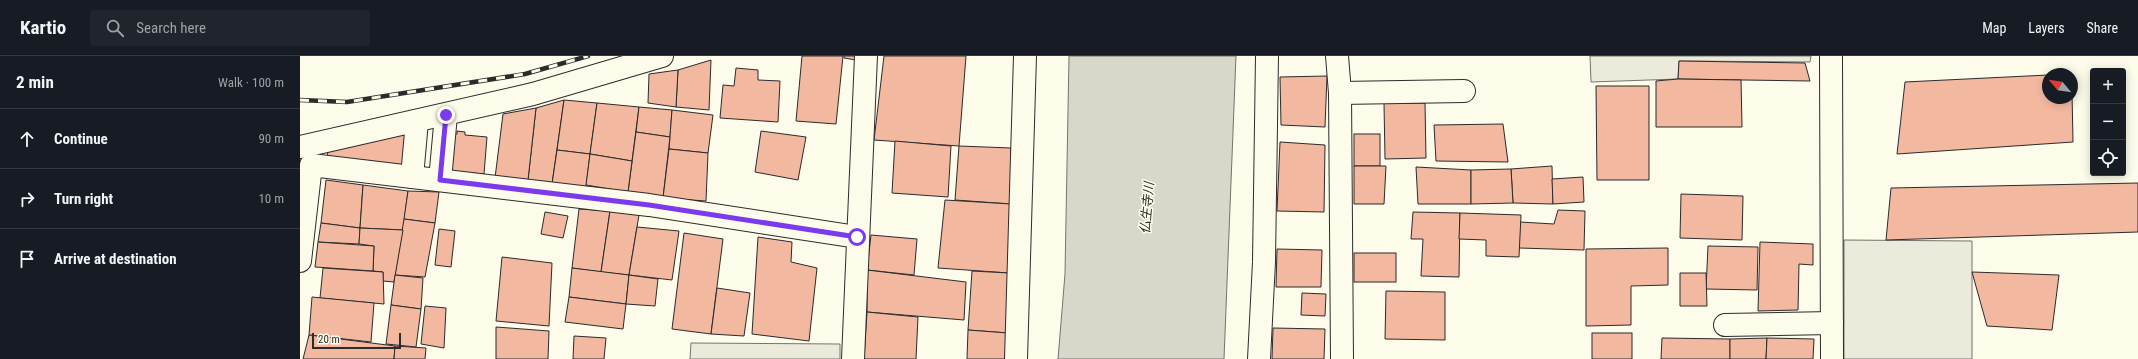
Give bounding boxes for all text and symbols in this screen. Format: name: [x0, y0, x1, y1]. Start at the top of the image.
search box: [90, 10, 370, 46]
text: Kartio: [20, 16, 66, 39]
icon: search: [104, 17, 126, 39]
text: Search here: [136, 19, 206, 37]
text: Map: [1982, 20, 2006, 36]
text: Layers: [2028, 20, 2065, 36]
text: Share: [2087, 20, 2118, 36]
north arrow: [2042, 68, 2078, 104]
map controls: [2090, 68, 2126, 176]
button: +: [2090, 68, 2126, 104]
text: 2 min: [16, 72, 54, 92]
text: Walk · 100 m: [218, 75, 284, 90]
button: −: [2090, 104, 2126, 140]
route end: [437, 106, 455, 124]
icon: ahead: [16, 128, 38, 150]
text: Continue: [54, 130, 108, 148]
text: 90 m: [258, 131, 284, 146]
button: locate: [2090, 140, 2126, 176]
water label: 仏生寺川: [1137, 179, 1157, 235]
icon: right: [16, 188, 38, 210]
text: Turn right: [54, 190, 113, 208]
text: 10 m: [258, 191, 284, 206]
route start: [848, 228, 866, 246]
icon: arrive: [16, 248, 38, 270]
text: Arrive at destination: [54, 250, 177, 268]
scale bar: [312, 331, 401, 350]
text: 20 m: [318, 333, 340, 346]

